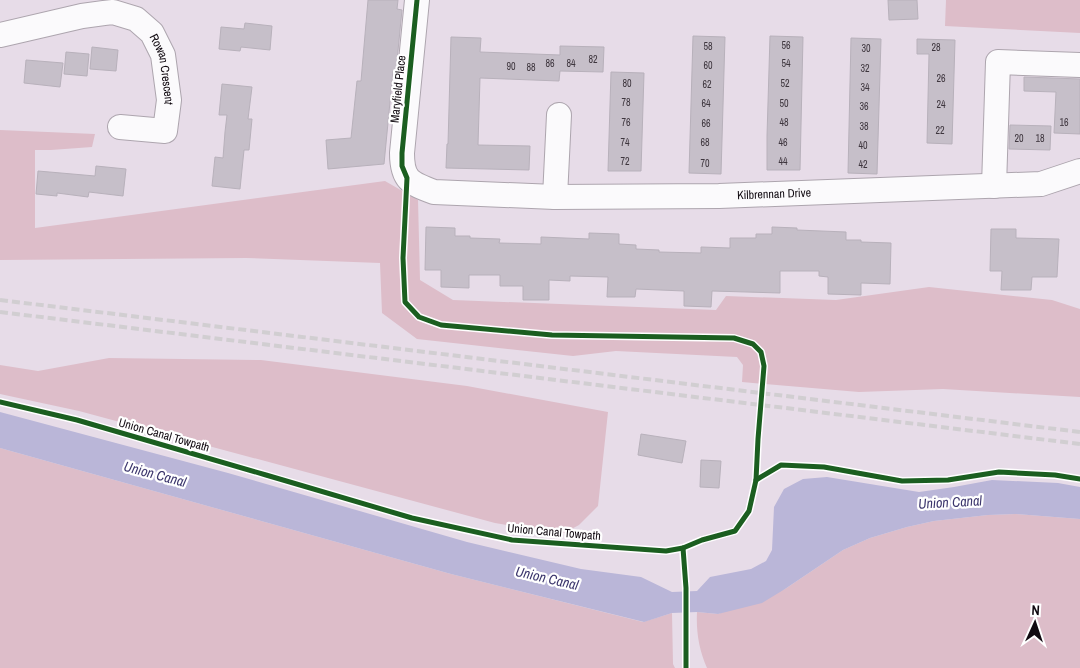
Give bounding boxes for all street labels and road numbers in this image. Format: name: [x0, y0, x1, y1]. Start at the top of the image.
street label: Rowan Crescent: [146, 31, 177, 106]
street label: Maryfield Place: [386, 54, 410, 124]
street label: Kilbrennan Drive: [737, 185, 811, 203]
street label: Union Canal Towpath: [117, 414, 211, 456]
street label: Union Canal Towpath: [507, 520, 601, 544]

